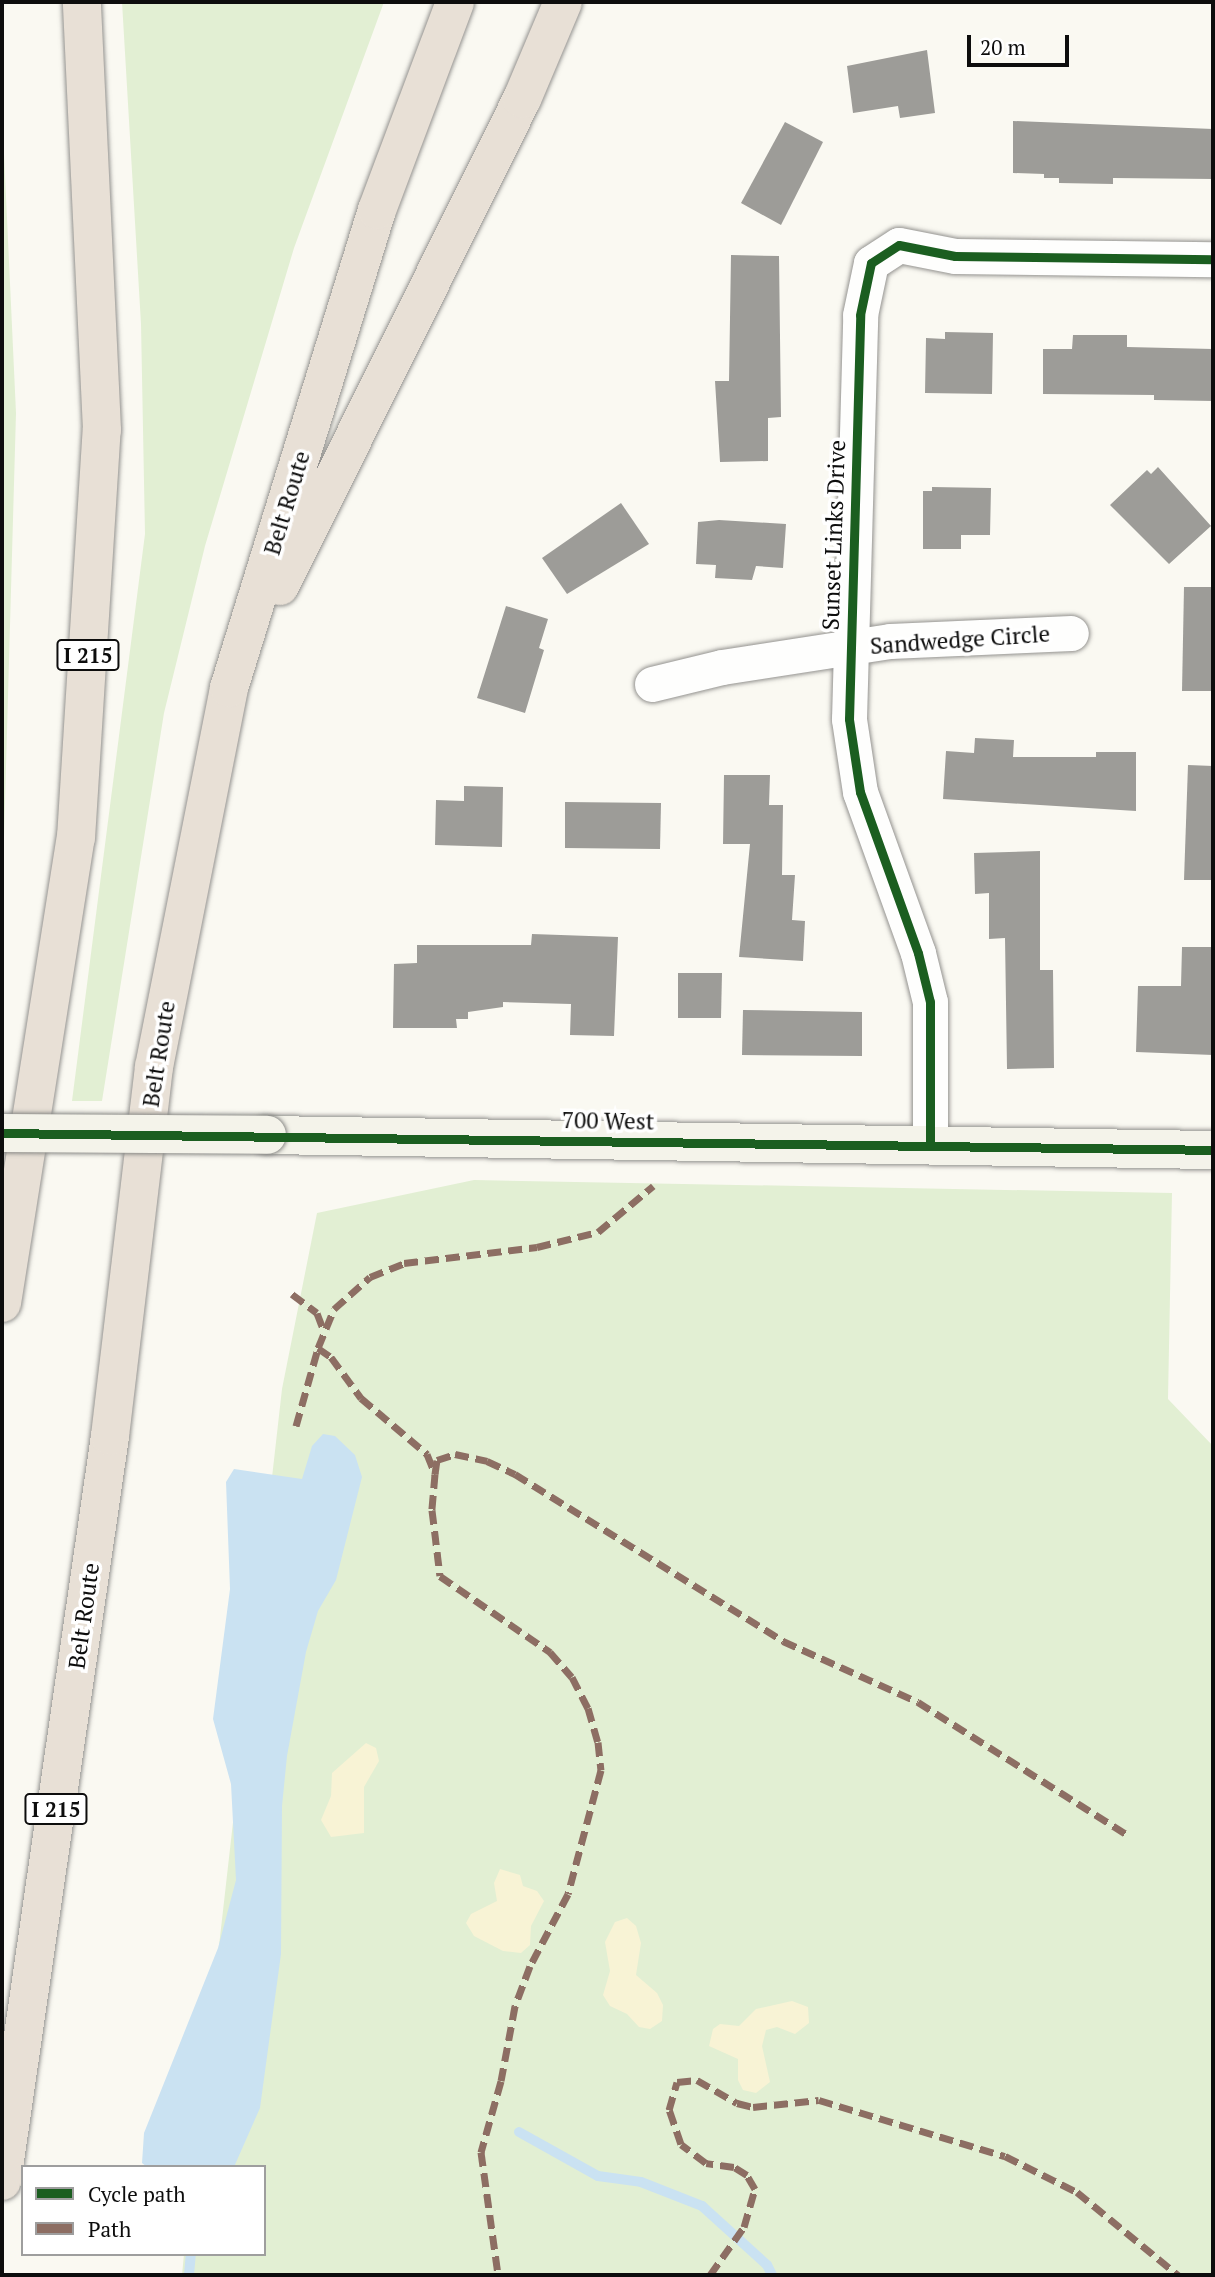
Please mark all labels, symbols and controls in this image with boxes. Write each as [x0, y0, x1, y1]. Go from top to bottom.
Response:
scale bar [970, 21, 1072, 65]
text: 20 m [980, 33, 1026, 61]
street label: Sunset Links Drive [817, 439, 851, 631]
street label: Belt Route [258, 448, 316, 558]
street label: Sandwedge Circle [869, 620, 1051, 660]
road number: I 215 [55, 638, 121, 672]
street label: Belt Route [137, 999, 181, 1109]
street label: 700 West [562, 1106, 654, 1136]
street label: Belt Route [63, 1561, 105, 1671]
road number: I 215 [23, 1792, 89, 1826]
legend [21, 2165, 266, 2256]
text: Cycle path [88, 2180, 186, 2208]
text: Path [88, 2215, 131, 2243]

